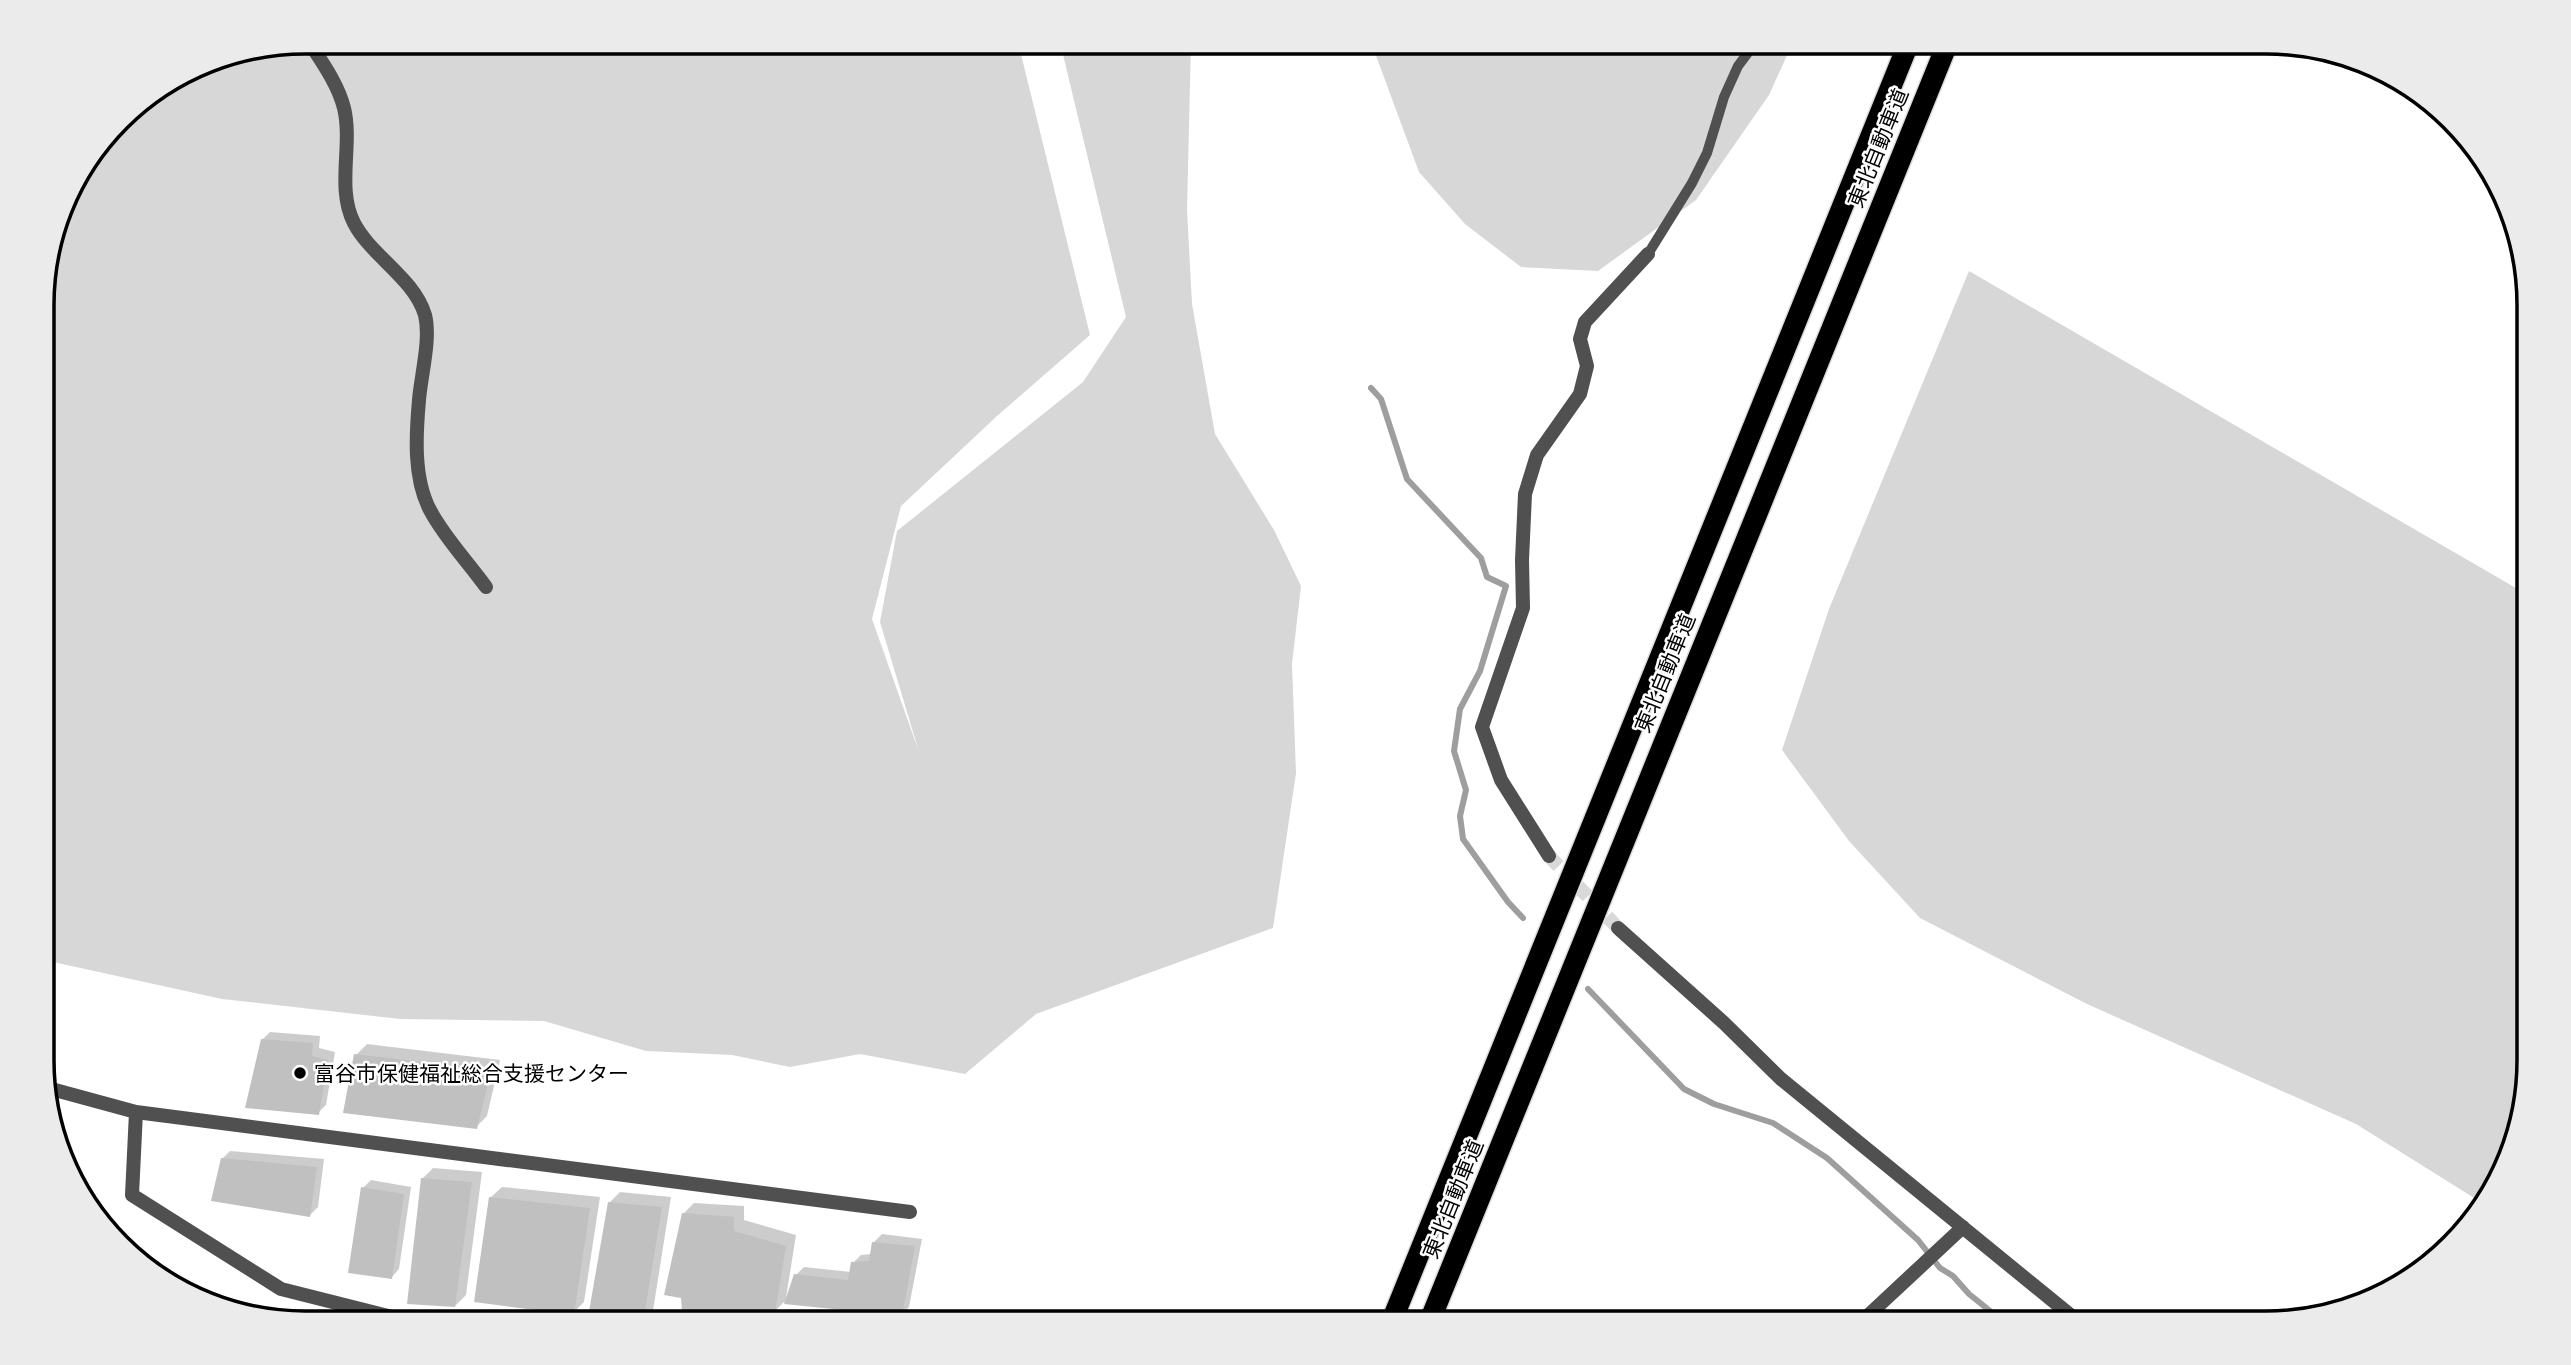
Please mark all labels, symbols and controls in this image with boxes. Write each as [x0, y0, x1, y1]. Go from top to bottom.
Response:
street label: 東北自動車道 [1843, 85, 1913, 211]
street label: 東北自動車道 [1630, 610, 1700, 736]
place label: 富谷市保健福祉総合支援センター [314, 1061, 629, 1086]
marker: 富谷市保健福祉総合支援センター [292, 1065, 308, 1081]
street label: 東北自動車道 [1418, 1136, 1488, 1262]

